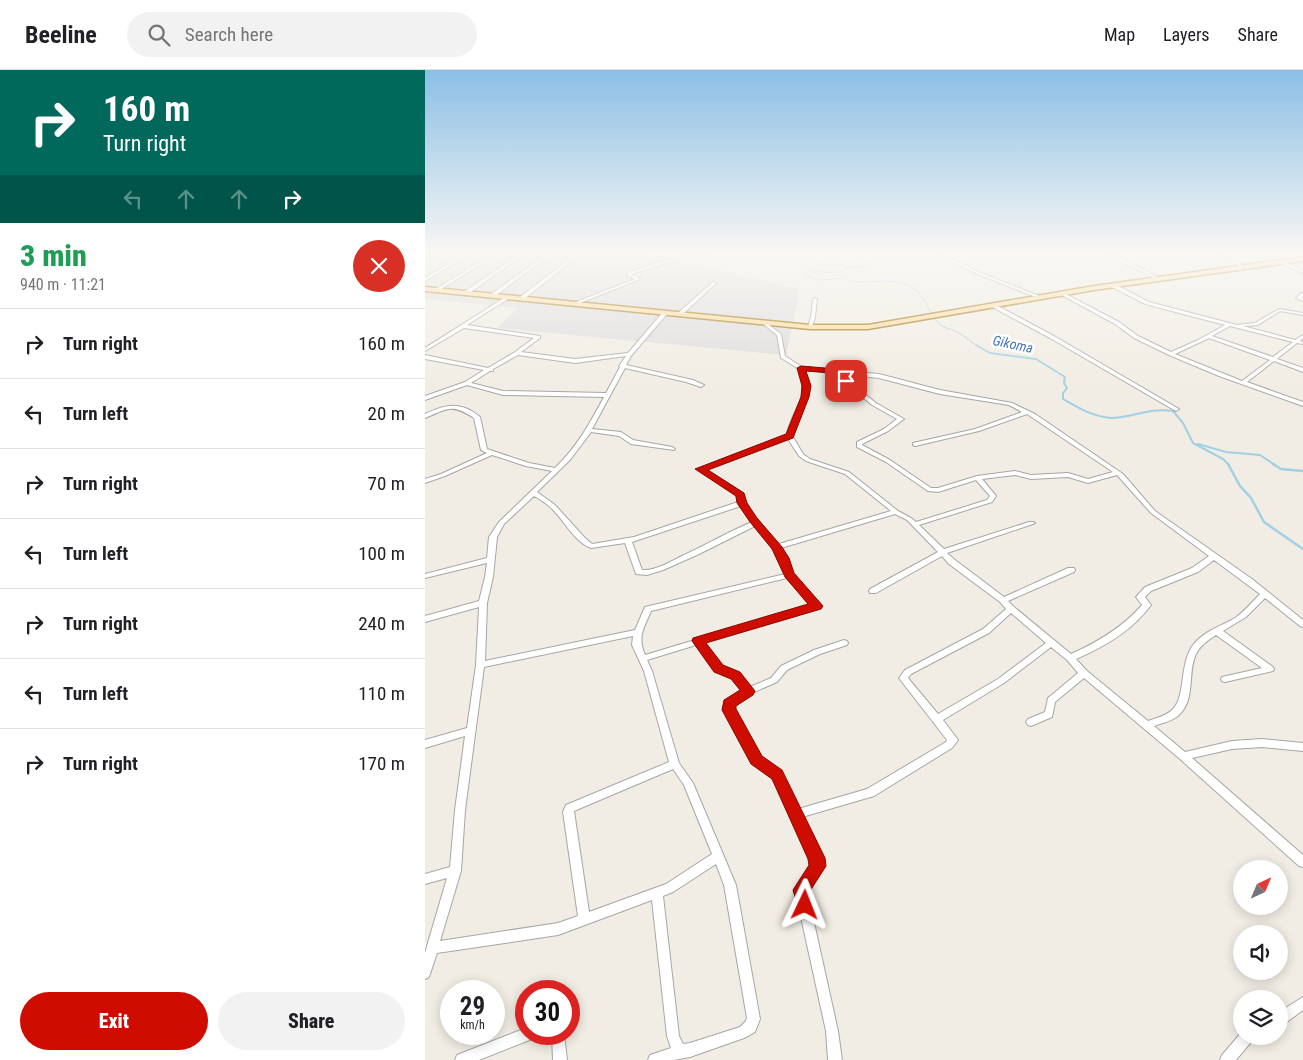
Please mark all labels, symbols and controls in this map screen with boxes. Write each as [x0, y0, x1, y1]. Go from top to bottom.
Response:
search box [127, 12, 477, 57]
text: Beeline [25, 21, 97, 49]
icon: search [145, 21, 173, 49]
text: Search here [185, 23, 273, 46]
text: Map [1104, 24, 1135, 45]
text: Layers [1163, 24, 1210, 45]
text: Share [1238, 24, 1278, 45]
text: 160 m [103, 89, 190, 130]
icon: right [20, 90, 85, 155]
text: Turn right [103, 131, 186, 156]
icon: left [119, 185, 147, 213]
icon: ahead [172, 185, 200, 213]
icon: ahead [225, 185, 253, 213]
icon: right [278, 185, 306, 213]
text: 3 min [20, 238, 87, 273]
button: close [353, 240, 405, 292]
text: 940 m · 11:21 [20, 275, 106, 294]
icon: right [20, 330, 48, 358]
text: Turn right [63, 332, 138, 355]
text: 160 m [358, 332, 405, 355]
water label: Gikoma [991, 332, 1035, 356]
pin [825, 360, 867, 402]
icon: arrive [832, 367, 860, 395]
icon: left [20, 400, 48, 428]
text: Turn left [63, 402, 128, 425]
text: 20 m [368, 402, 405, 425]
icon: right [20, 470, 48, 498]
text: Turn right [63, 472, 138, 495]
text: 70 m [368, 472, 405, 495]
icon: left [20, 540, 48, 568]
text: Turn left [63, 542, 128, 565]
text: 100 m [358, 542, 405, 565]
icon: right [20, 610, 48, 638]
text: Turn right [63, 612, 138, 635]
text: 240 m [358, 612, 405, 635]
icon: left [20, 680, 48, 708]
text: Turn left [63, 682, 128, 705]
text: 110 m [358, 682, 405, 705]
icon: right [20, 750, 48, 778]
text: Turn right [63, 752, 138, 775]
text: 170 m [358, 752, 405, 775]
north arrow [1233, 860, 1287, 915]
map controls [1233, 860, 1288, 1045]
position arrow [778, 878, 830, 930]
button: sound [1233, 925, 1288, 980]
speed limit sign: 30 [515, 980, 580, 1045]
button: layers [1233, 990, 1288, 1045]
button: Exit [20, 992, 208, 1050]
button: Share [218, 992, 405, 1050]
text: 29 [460, 992, 485, 1021]
text: km/h [460, 1018, 485, 1032]

